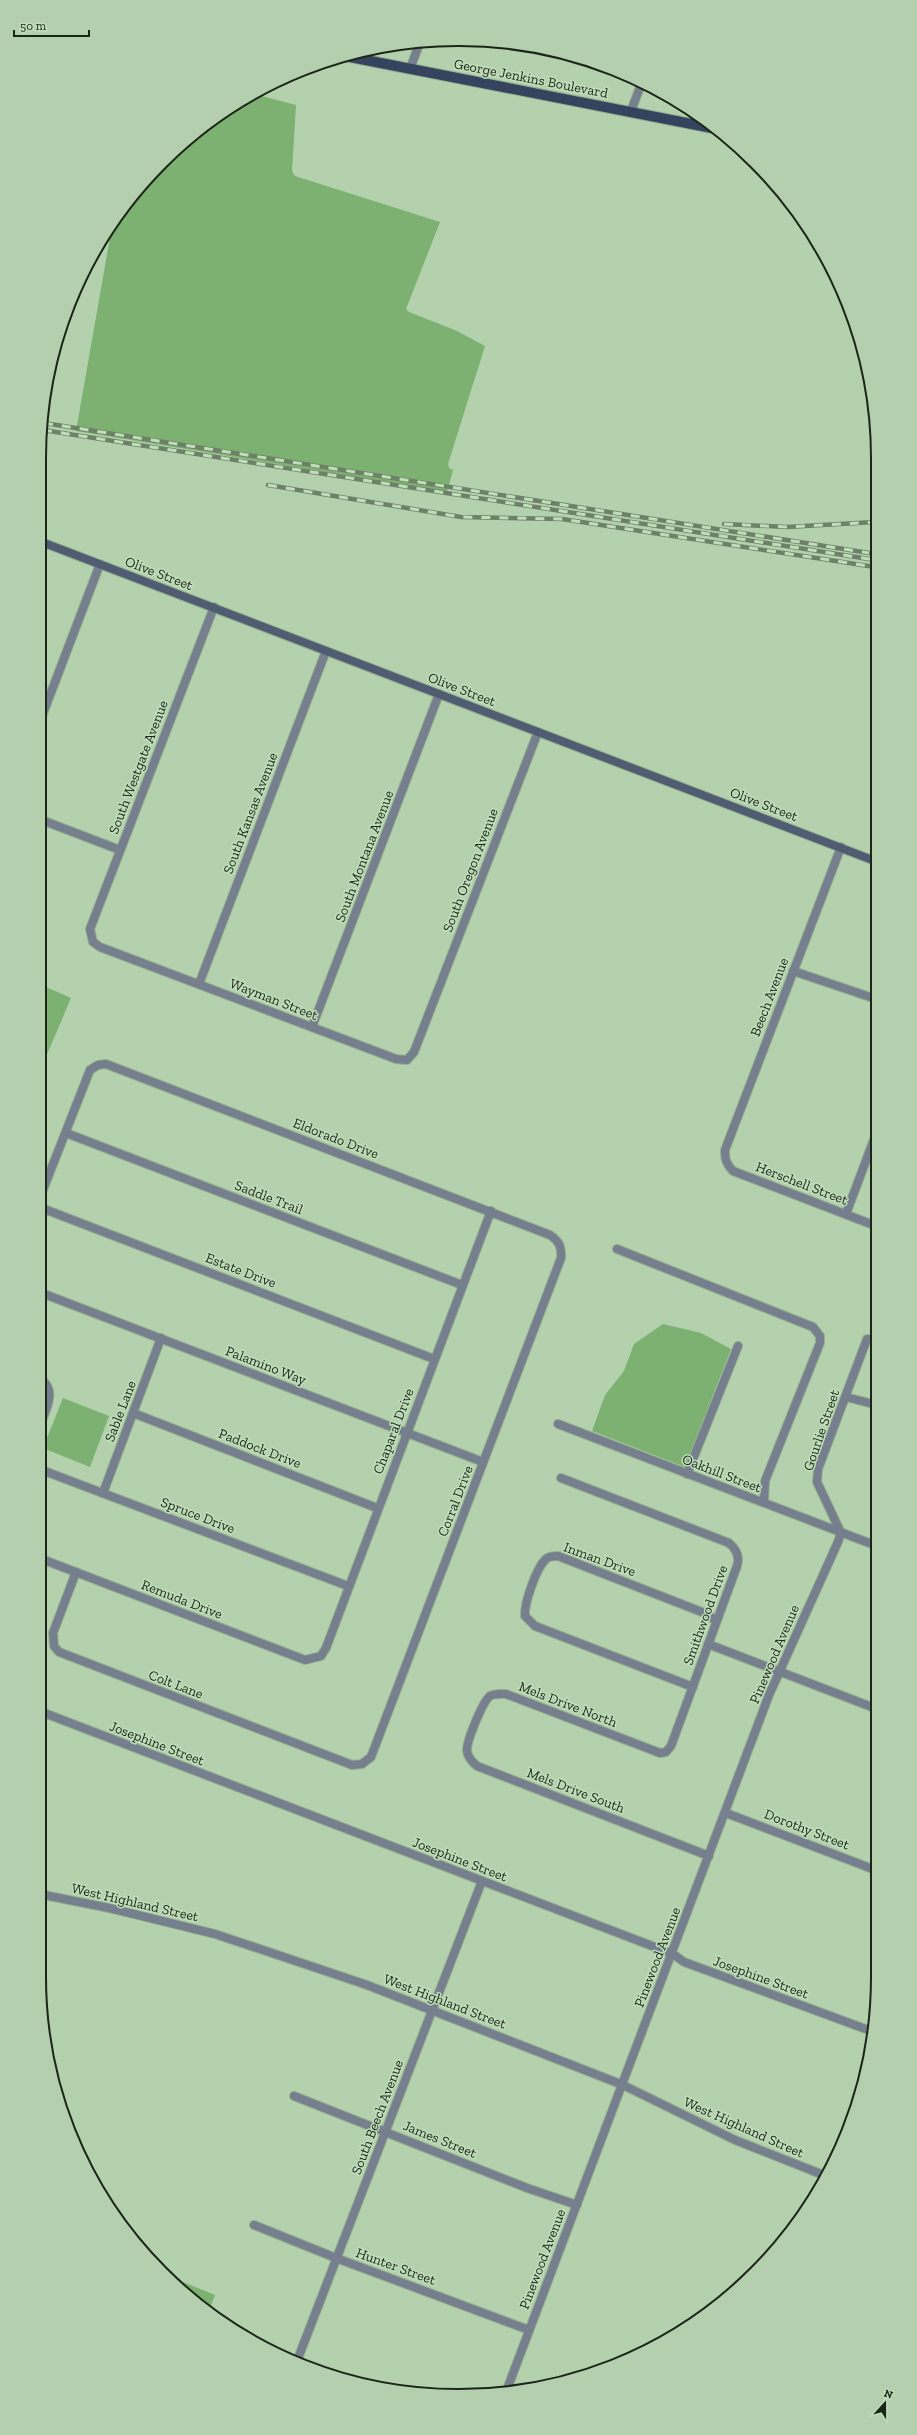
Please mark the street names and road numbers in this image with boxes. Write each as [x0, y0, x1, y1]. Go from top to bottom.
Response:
street label: George Jenkins Boulevard [452, 55, 610, 102]
street label: Olive Street [123, 553, 196, 594]
street label: Olive Street [426, 669, 499, 710]
street label: South Westgate Avenue [105, 698, 172, 836]
street label: South Kansas Avenue [220, 750, 282, 876]
street label: Olive Street [728, 784, 801, 825]
street label: South Montana Avenue [332, 788, 398, 924]
street label: South Oregon Avenue [439, 805, 502, 934]
street label: Beech Avenue [747, 955, 792, 1039]
street label: Wayman Street [227, 975, 321, 1024]
street label: Eldorado Drive [291, 1114, 381, 1163]
street label: Herschell Street [753, 1158, 851, 1209]
street label: Saddle Trail [232, 1177, 306, 1218]
street label: Estate Drive [203, 1249, 279, 1292]
street label: Palamino Way [223, 1342, 309, 1389]
street label: Sable Lane [101, 1378, 140, 1444]
street label: Chaparal Drive [369, 1385, 418, 1477]
street label: Gourlie Street [800, 1387, 844, 1473]
street label: Paddock Drive [216, 1425, 304, 1472]
street label: Oakhill Street [680, 1451, 765, 1497]
street label: Corral Drive [434, 1463, 477, 1539]
street label: Spruce Drive [158, 1494, 238, 1538]
street label: Inman Drive [561, 1539, 639, 1581]
street label: Smithwood Drive [680, 1563, 732, 1667]
street label: Remuda Drive [139, 1576, 225, 1623]
street label: Pinewood Avenue [746, 1602, 803, 1706]
street label: Colt Lane [146, 1666, 206, 1703]
street label: Mels Drive North [516, 1678, 620, 1731]
street label: Josephine Street [107, 1718, 207, 1770]
street label: Mels Drive South [525, 1764, 627, 1817]
street label: Dorothy Street [762, 1805, 852, 1854]
street label: Josephine Street [410, 1834, 510, 1886]
street label: West Highland Street [70, 1880, 201, 1926]
street label: Pinewood Avenue [631, 1904, 685, 2010]
street label: Josephine Street [711, 1952, 812, 2003]
street label: West Highland Street [381, 1970, 509, 2033]
street label: South Beech Avenue [348, 2057, 407, 2177]
street label: West Highland Street [681, 2093, 807, 2162]
street label: James Street [401, 2117, 480, 2162]
street label: Pinewood Avenue [516, 2206, 570, 2312]
street label: Hunter Street [354, 2244, 439, 2289]

